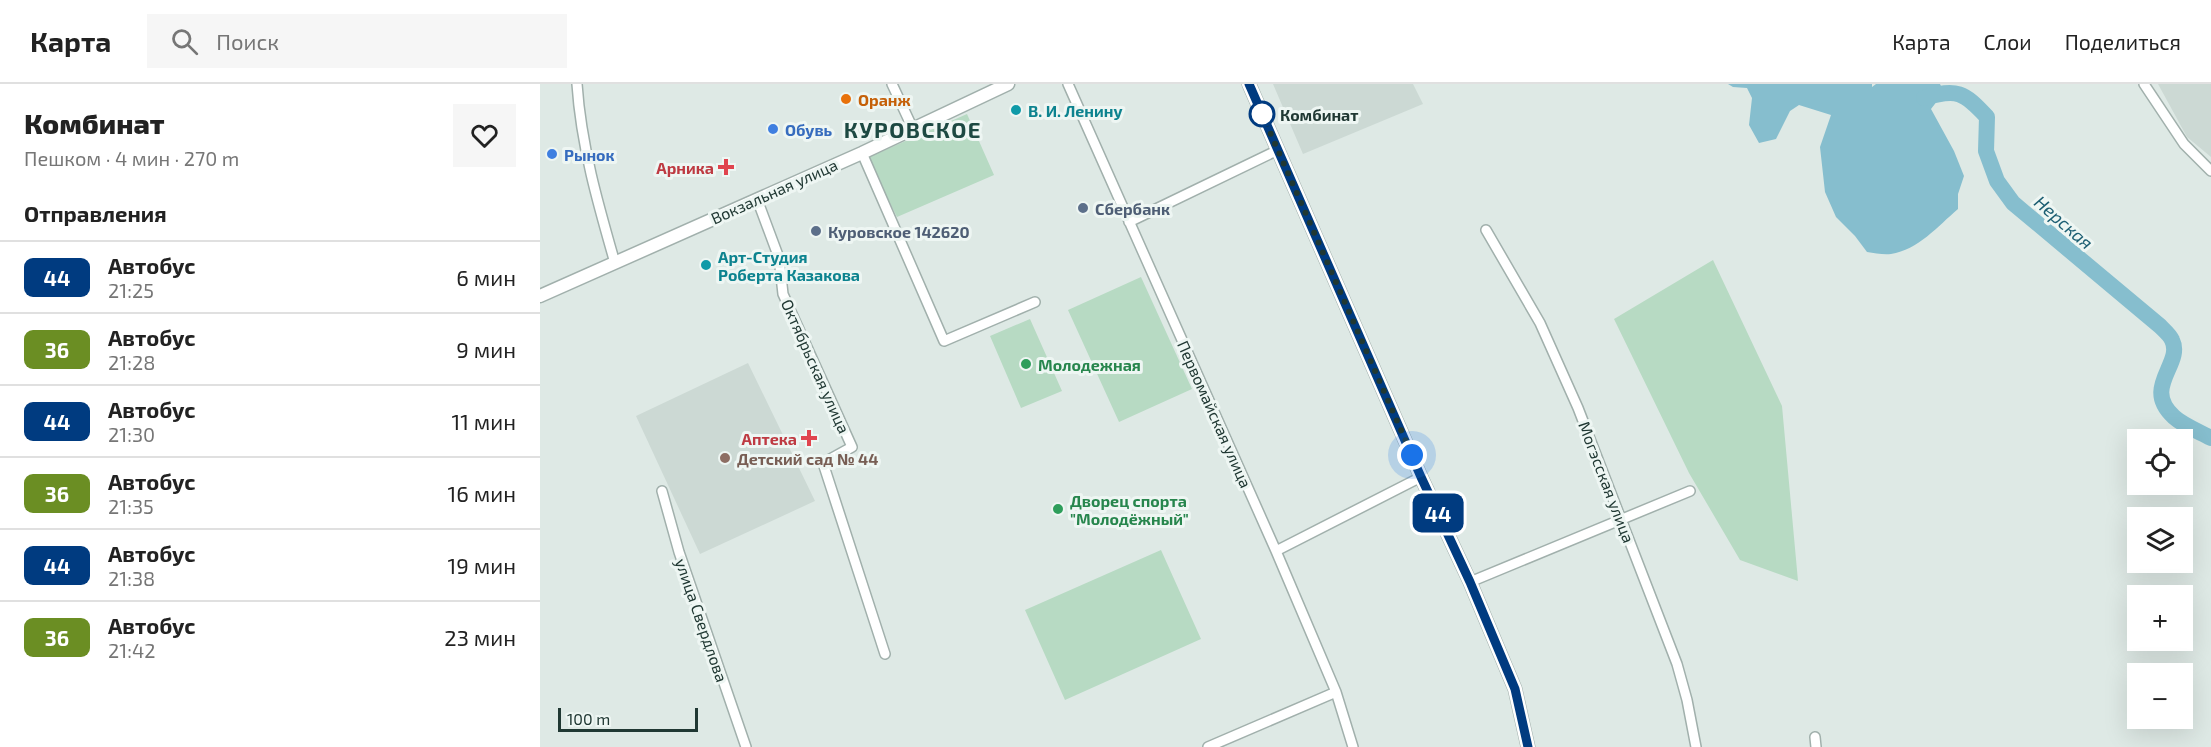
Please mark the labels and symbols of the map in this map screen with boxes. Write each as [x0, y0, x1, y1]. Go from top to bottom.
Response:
place label: Оранж [858, 90, 911, 109]
marker: Оранж [839, 92, 853, 106]
place label: В. И. Ленину [1028, 101, 1123, 120]
marker: Комбинат [1249, 101, 1275, 127]
marker: В. И. Ленину [1009, 103, 1023, 117]
place label: Комбинат [1280, 105, 1359, 124]
district label: КУРОВСКОЕ [844, 116, 982, 142]
place label: Обувь [785, 120, 833, 139]
marker: Обувь [766, 122, 780, 136]
place label: Рынок [564, 145, 615, 164]
marker: Рынок [545, 147, 559, 161]
street label: Вокзальная улица [708, 155, 841, 228]
place label: Арника [656, 158, 714, 177]
marker: Арника [719, 160, 733, 174]
water label: Нерская [2030, 191, 2098, 253]
place label: Сбербанк [1095, 199, 1170, 218]
marker: Сбербанк [1076, 201, 1090, 215]
place label: Куровское 142620 [828, 222, 970, 241]
marker: Куровское 142620 [809, 224, 823, 238]
place label: Арт-Студия Роберта Казакова [718, 247, 860, 284]
marker: Арт-Студия Роберта Казакова [699, 258, 713, 272]
street label: Октябрьская улица [777, 296, 854, 436]
street label: Первомайская улица [1173, 337, 1256, 491]
place label: Молодежная [1038, 355, 1141, 374]
marker: Молодежная [1019, 357, 1033, 371]
street label: Могэсская улица [1574, 419, 1639, 546]
place label: Аптека [742, 429, 797, 448]
marker: Аптека [802, 431, 816, 445]
your location [1397, 440, 1427, 470]
place label: Детский сад № 44 [737, 449, 878, 468]
marker: Детский сад № 44 [718, 451, 732, 465]
place label: Дворец спорта "Молодёжный" [1070, 491, 1189, 528]
line badge: 44 [1411, 494, 1465, 532]
marker: Дворец спорта "Молодёжный" [1051, 502, 1065, 516]
street label: улица Свердлова [671, 556, 732, 685]
scale bar [558, 705, 698, 732]

